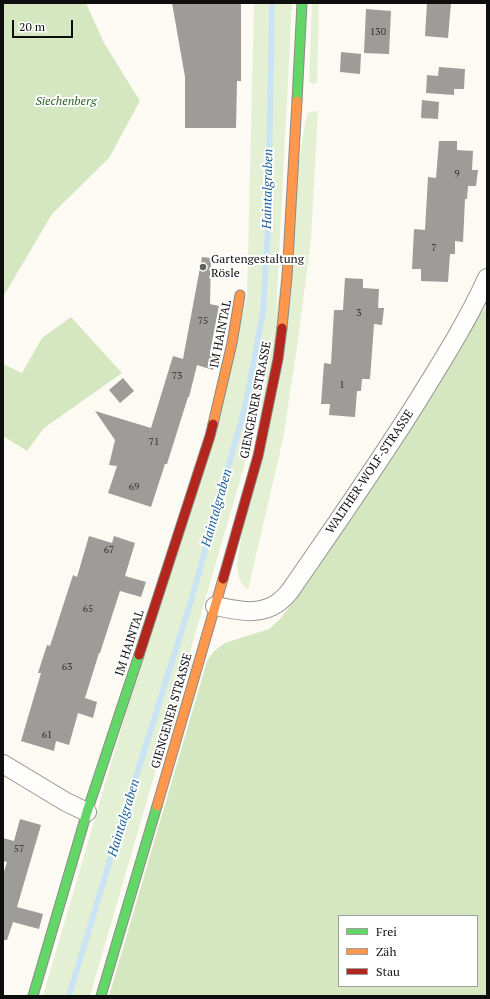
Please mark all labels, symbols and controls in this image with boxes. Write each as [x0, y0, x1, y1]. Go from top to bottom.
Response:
scale bar [14, 12, 75, 38]
text: 20 m [19, 19, 45, 34]
house number: 130 [370, 26, 386, 38]
park label: Siechenberg [35, 95, 97, 109]
water label: Haintalgraben [260, 149, 276, 229]
house number: 9 [454, 168, 460, 180]
house number: 7 [431, 242, 437, 254]
place label: Gartengestaltung Rösle [211, 253, 304, 281]
marker: Gartengestaltung Rösle [198, 262, 208, 272]
street label: IM HAINTAL [207, 299, 235, 369]
house number: 3 [356, 307, 362, 319]
house number: 75 [198, 315, 208, 327]
street label: GIENGENER STRASSE [238, 340, 274, 460]
house number: 73 [172, 370, 182, 382]
house number: 1 [339, 379, 345, 391]
street label: WALTHER-WOLF-STRASSE [323, 407, 417, 537]
house number: 71 [149, 436, 159, 448]
water label: Haintalgraben [198, 467, 236, 549]
house number: 69 [129, 481, 139, 493]
house number: 67 [104, 544, 114, 556]
house number: 65 [83, 603, 93, 615]
street label: IM HAINTAL [113, 608, 147, 678]
street label: GIENGENER STRASSE [149, 652, 195, 770]
house number: 63 [62, 661, 72, 673]
house number: 61 [42, 729, 52, 741]
water label: Haintalgraben [105, 777, 143, 859]
house number: 57 [14, 843, 24, 855]
legend [338, 915, 478, 987]
text: Frei [376, 924, 397, 939]
text: Zäh [376, 944, 396, 959]
text: Stau [376, 964, 400, 979]

